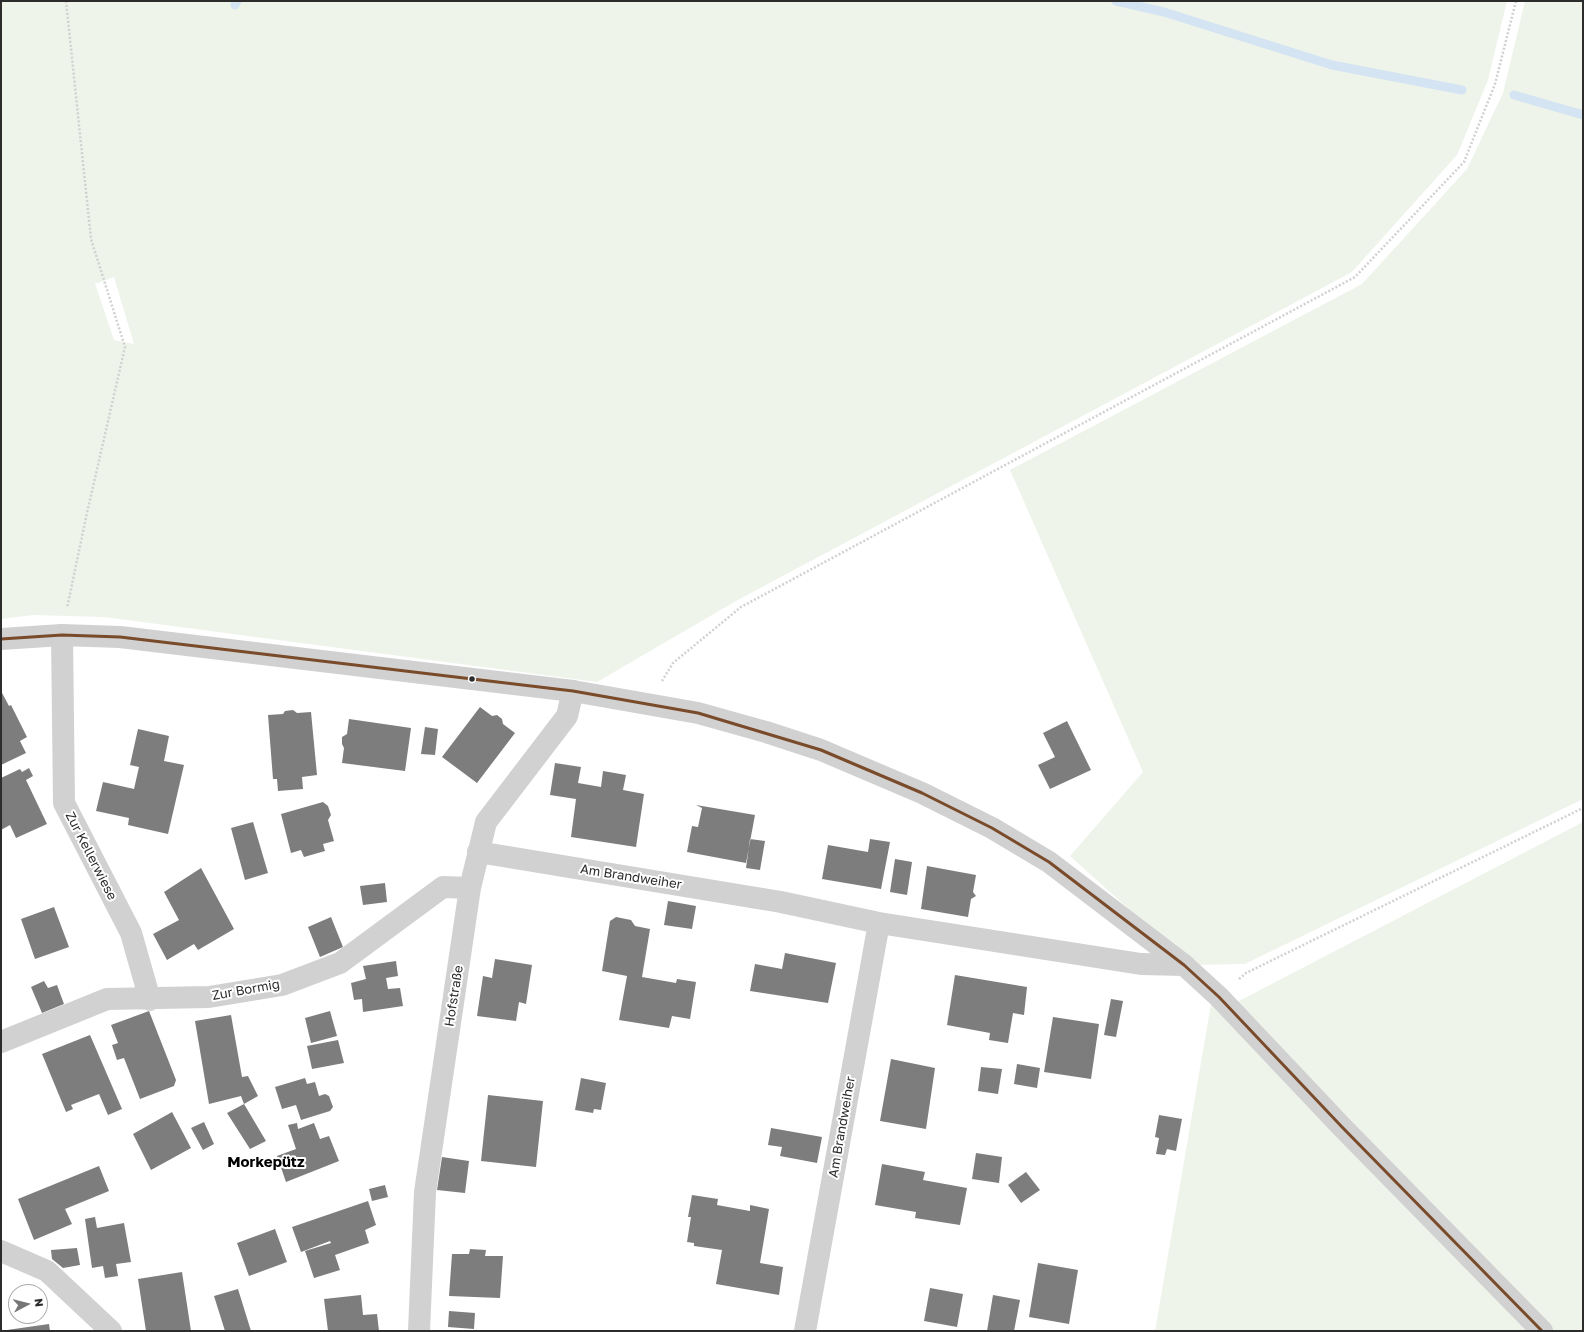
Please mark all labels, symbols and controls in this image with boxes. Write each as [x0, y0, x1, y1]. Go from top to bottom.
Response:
unlabelled marker [467, 674, 477, 684]
street label: Zur Kellerwiese [62, 809, 120, 903]
street label: Am Brandweiher [579, 861, 683, 893]
street label: Hofstraße [441, 964, 467, 1028]
street label: Zur Bormig [211, 976, 281, 1004]
street label: Am Brandweiher [825, 1075, 859, 1179]
district label: Morkepütz [227, 1153, 305, 1171]
north arrow [8, 1284, 48, 1324]
text: N [32, 1298, 46, 1308]

